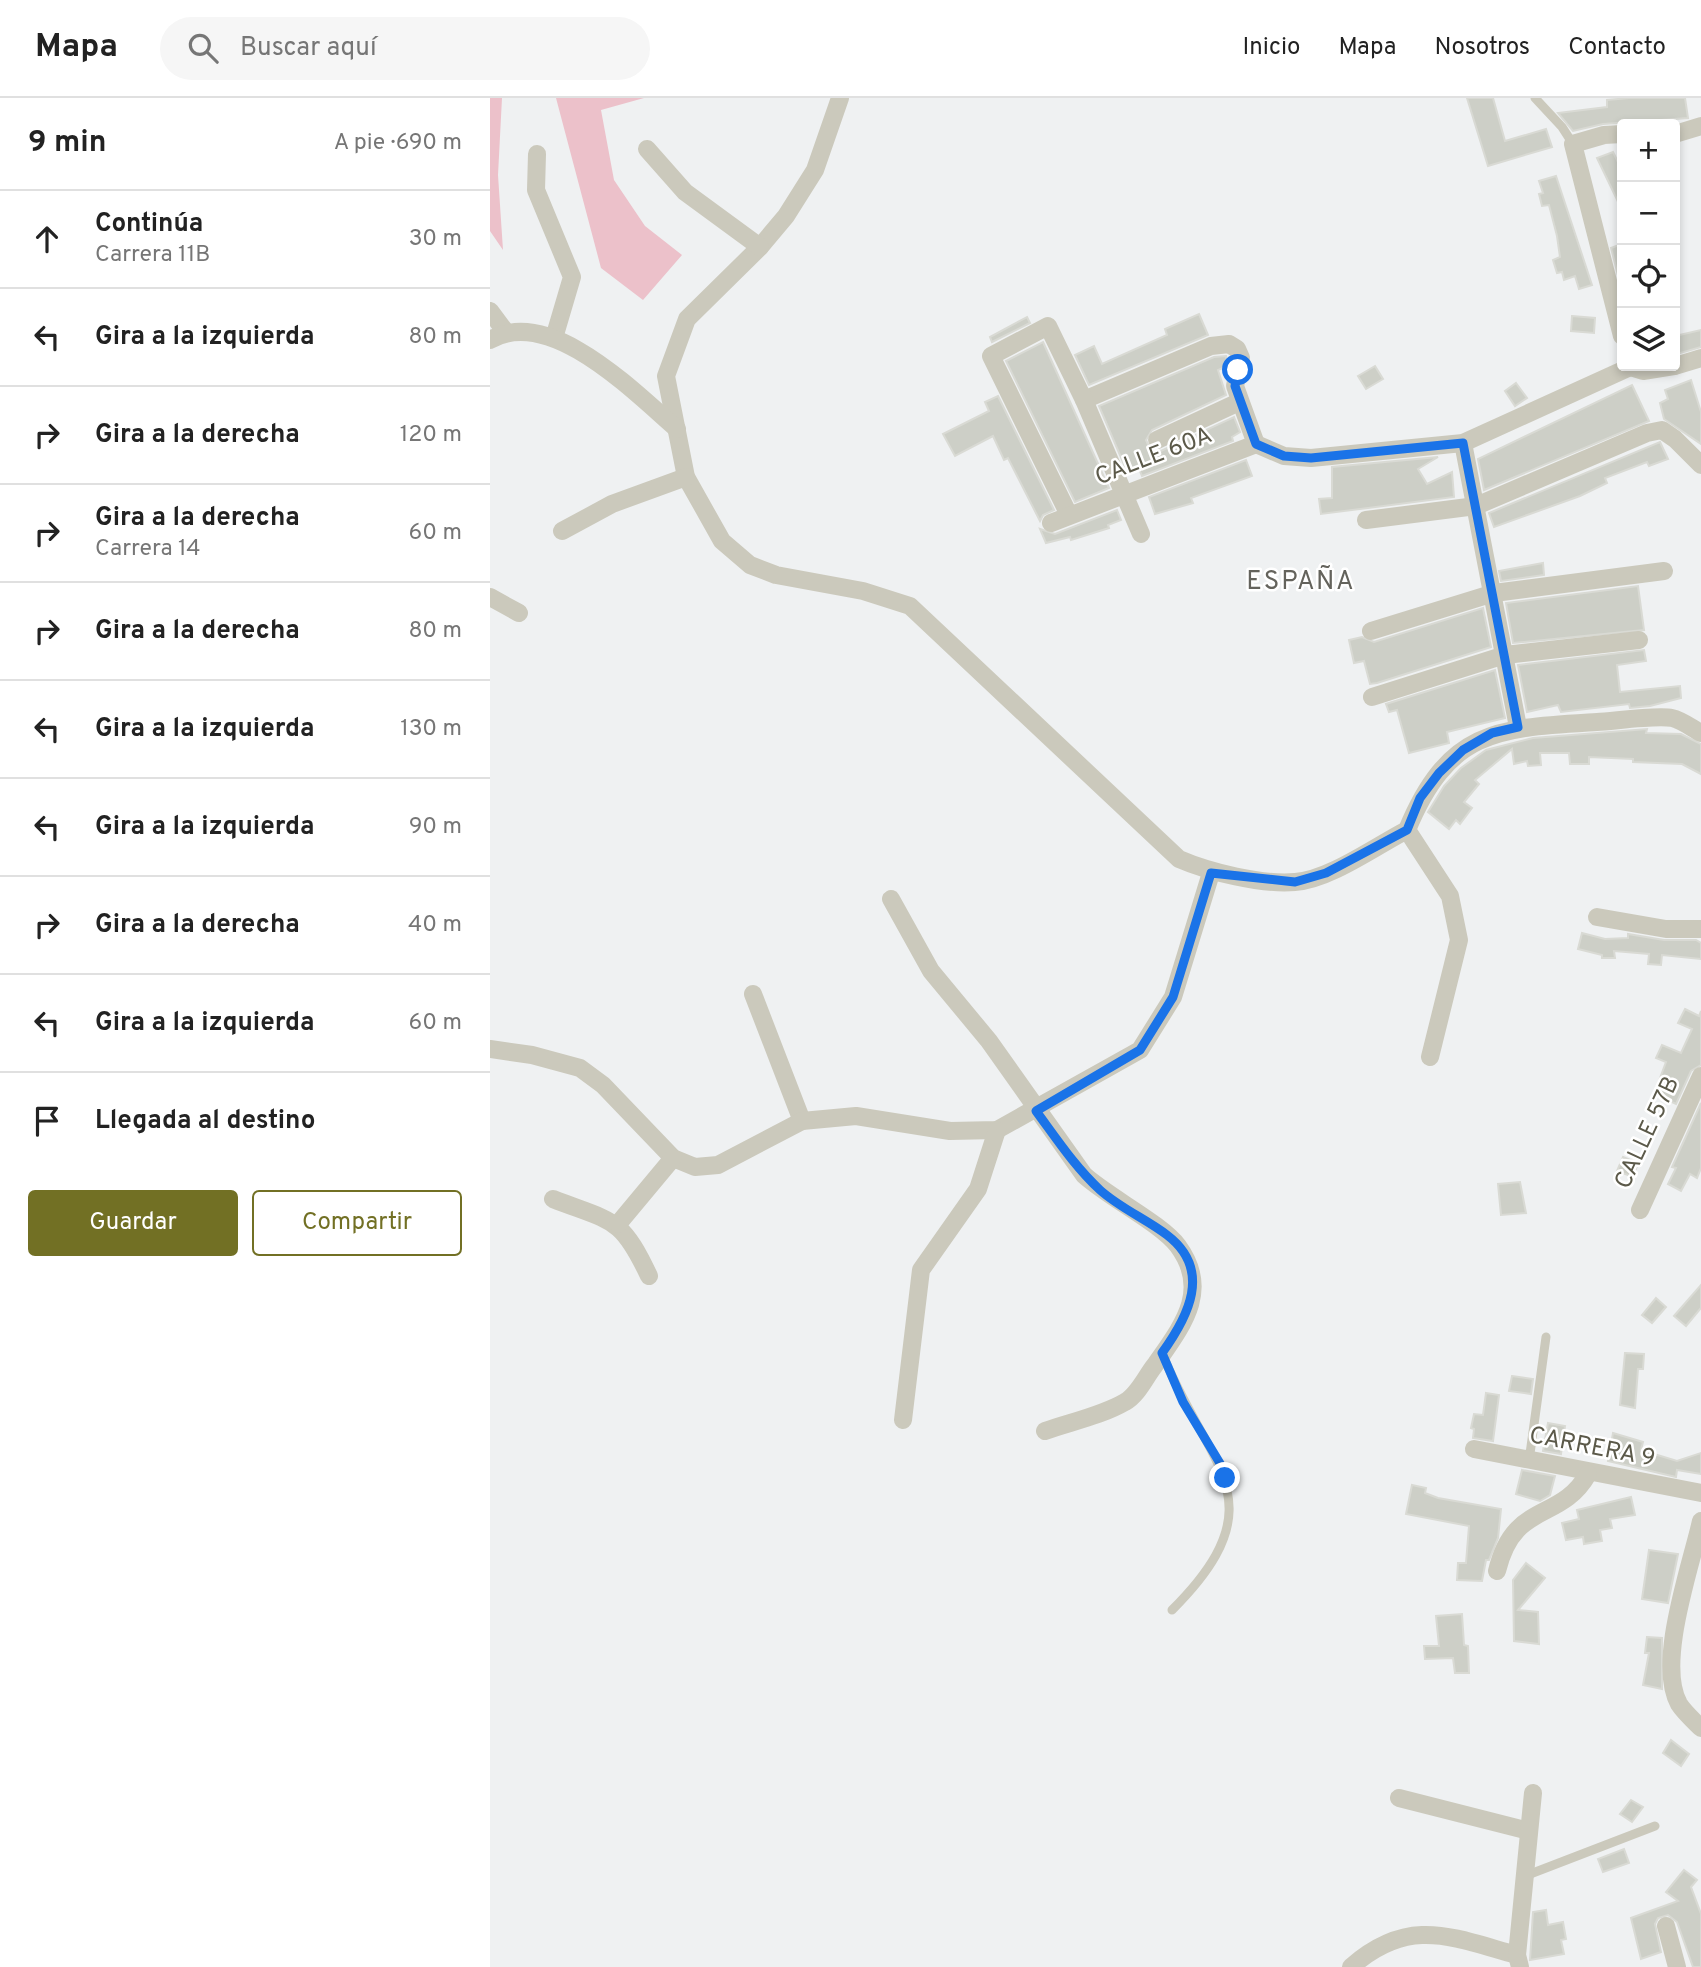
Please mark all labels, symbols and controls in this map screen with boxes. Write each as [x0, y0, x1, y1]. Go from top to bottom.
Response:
search box [160, 17, 650, 80]
text: Mapa [35, 27, 118, 69]
icon: search [184, 29, 222, 67]
text: Buscar aquí [240, 32, 377, 65]
text: Inicio [1243, 33, 1300, 63]
text: Mapa [1338, 33, 1397, 63]
text: Nosotros [1435, 33, 1530, 63]
text: Contacto [1568, 33, 1666, 63]
map controls [1617, 119, 1680, 371]
button: + [1617, 119, 1680, 182]
text: 9 min [28, 125, 106, 162]
text: A pie · 690 m [334, 129, 462, 158]
button: − [1617, 182, 1680, 245]
text: Continúa [95, 208, 203, 241]
icon: ahead [28, 220, 66, 258]
text: 30 m [409, 225, 462, 254]
text: Carrera 11B [95, 241, 210, 270]
button: locate [1617, 245, 1680, 308]
button: layers [1617, 308, 1680, 371]
icon: left [28, 318, 66, 356]
text: Gira a la izquierda [95, 321, 314, 354]
text: 80 m [409, 323, 462, 352]
route start [1222, 354, 1253, 385]
icon: right [28, 416, 66, 454]
text: Gira a la derecha [95, 419, 300, 452]
text: 120 m [400, 421, 462, 450]
street label: CALLE 60A [1091, 421, 1217, 493]
text: Gira a la derecha [95, 502, 300, 535]
icon: right [28, 514, 66, 552]
text: 60 m [409, 519, 462, 548]
text: Carrera 14 [95, 535, 200, 564]
district label: ESPAÑA [1246, 565, 1356, 599]
icon: right [28, 612, 66, 650]
text: Gira a la derecha [95, 615, 300, 648]
text: 80 m [409, 617, 462, 646]
icon: left [28, 710, 66, 748]
text: Gira a la izquierda [95, 713, 314, 746]
text: 130 m [400, 715, 462, 744]
icon: left [28, 808, 66, 846]
text: Gira a la izquierda [95, 811, 314, 844]
text: 90 m [409, 813, 462, 842]
icon: right [28, 906, 66, 944]
text: Gira a la derecha [95, 909, 300, 942]
text: 40 m [408, 911, 462, 940]
icon: left [28, 1004, 66, 1042]
text: Gira a la izquierda [95, 1007, 314, 1040]
text: 60 m [409, 1009, 462, 1038]
street label: CALLE 57B [1609, 1072, 1687, 1194]
icon: arrive [28, 1102, 66, 1140]
text: Llegada al destino [95, 1105, 315, 1138]
button: Guardar [28, 1190, 238, 1256]
button: Compartir [252, 1190, 462, 1256]
street label: CARRERA 9 [1526, 1421, 1658, 1475]
route end [1209, 1462, 1240, 1493]

